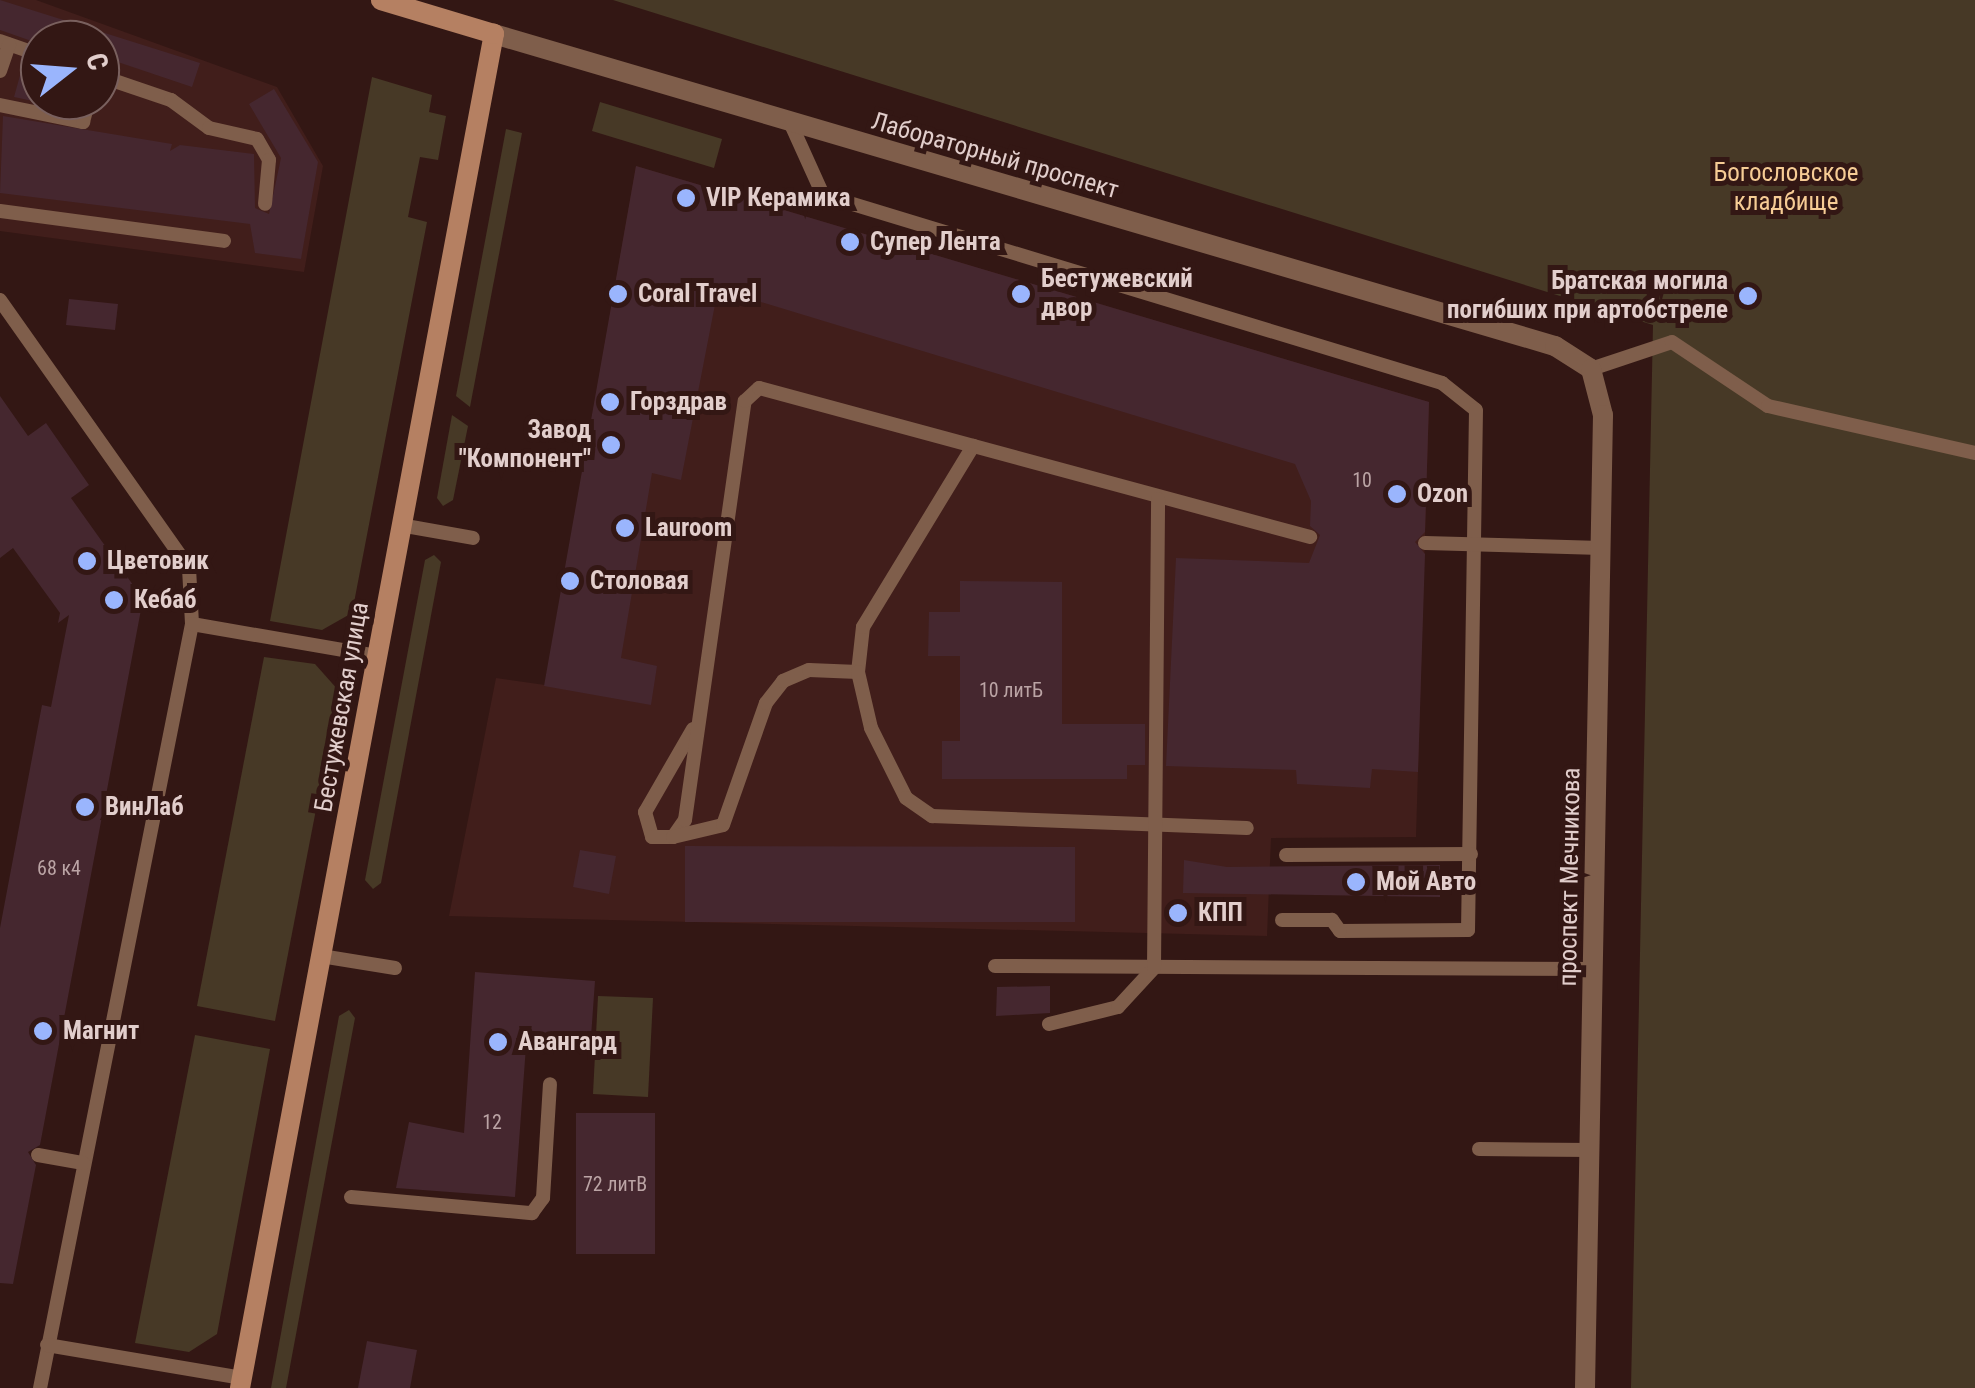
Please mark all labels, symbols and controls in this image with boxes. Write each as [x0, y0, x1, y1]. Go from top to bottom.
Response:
north arrow [20, 20, 120, 120]
text: С [79, 49, 115, 74]
street label: Лабораторный проспект [868, 106, 1122, 206]
park label: Богословское кладбище [1714, 159, 1858, 218]
place label: VIP Керамика [706, 183, 851, 213]
marker: VIP Керамика [675, 187, 697, 209]
place label: Супер Лента [870, 227, 1001, 257]
marker: Супер Лента [839, 231, 861, 253]
place label: Бестужевский двор [1041, 265, 1193, 324]
place label: Братская могила погибших при артобстреле [1447, 267, 1728, 326]
place label: Coral Travel [638, 279, 758, 309]
marker: Coral Travel [607, 283, 629, 305]
marker: Бестужевский двор [1010, 283, 1032, 305]
marker: Братская могила погибших при артобстреле [1737, 285, 1759, 307]
place label: Горздрав [630, 387, 727, 417]
marker: Горздрав [599, 391, 621, 413]
place label: Завод "Компонент" [459, 416, 591, 475]
marker: Завод "Компонент" [600, 434, 622, 456]
house number: 10 [1352, 468, 1372, 492]
place label: Ozon [1417, 479, 1468, 509]
marker: Ozon [1386, 483, 1408, 505]
place label: Lauroom [645, 513, 732, 543]
marker: Lauroom [614, 517, 636, 539]
place label: Цветовик [107, 546, 209, 576]
marker: Цветовик [76, 550, 98, 572]
place label: Столовая [590, 566, 689, 596]
marker: Столовая [559, 570, 581, 592]
place label: Кебаб [134, 585, 197, 615]
marker: Кебаб [103, 589, 125, 611]
street label: Бестужевская улица [309, 600, 375, 814]
house number: 10 литБ [979, 678, 1043, 702]
street label: проспект Мечникова [1553, 767, 1587, 987]
place label: ВинЛаб [105, 792, 184, 822]
marker: ВинЛаб [74, 796, 96, 818]
house number: 68 к4 [37, 856, 81, 880]
place label: Мой Авто [1376, 867, 1476, 897]
marker: Мой Авто [1345, 871, 1367, 893]
place label: КПП [1198, 898, 1243, 928]
marker: КПП [1167, 902, 1189, 924]
place label: Магнит [63, 1016, 139, 1046]
marker: Магнит [32, 1020, 54, 1042]
place label: Авангард [518, 1027, 617, 1057]
marker: Авангард [487, 1031, 509, 1053]
house number: 12 [482, 1110, 502, 1134]
house number: 72 литВ [583, 1172, 647, 1196]

